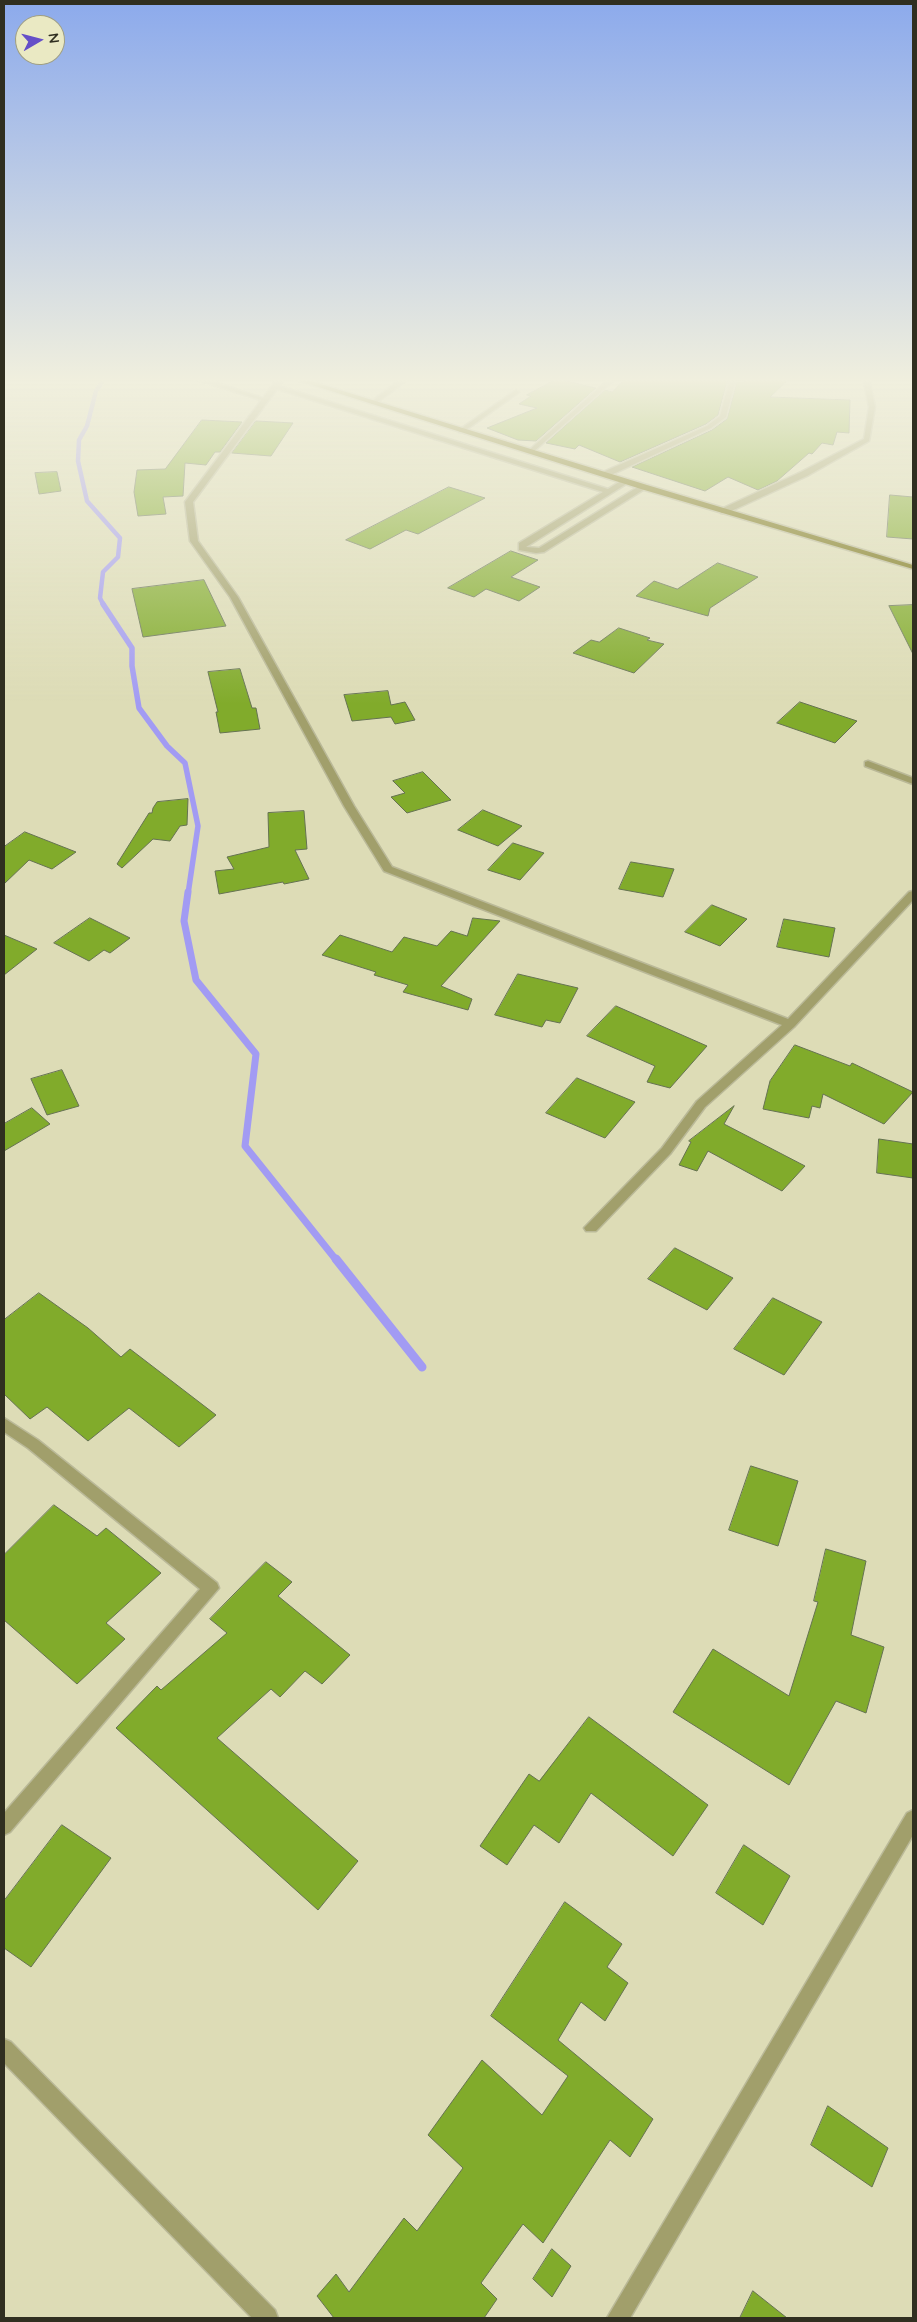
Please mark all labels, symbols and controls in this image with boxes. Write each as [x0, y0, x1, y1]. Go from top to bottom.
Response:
north arrow [15, 15, 65, 65]
text: N [44, 32, 63, 44]

